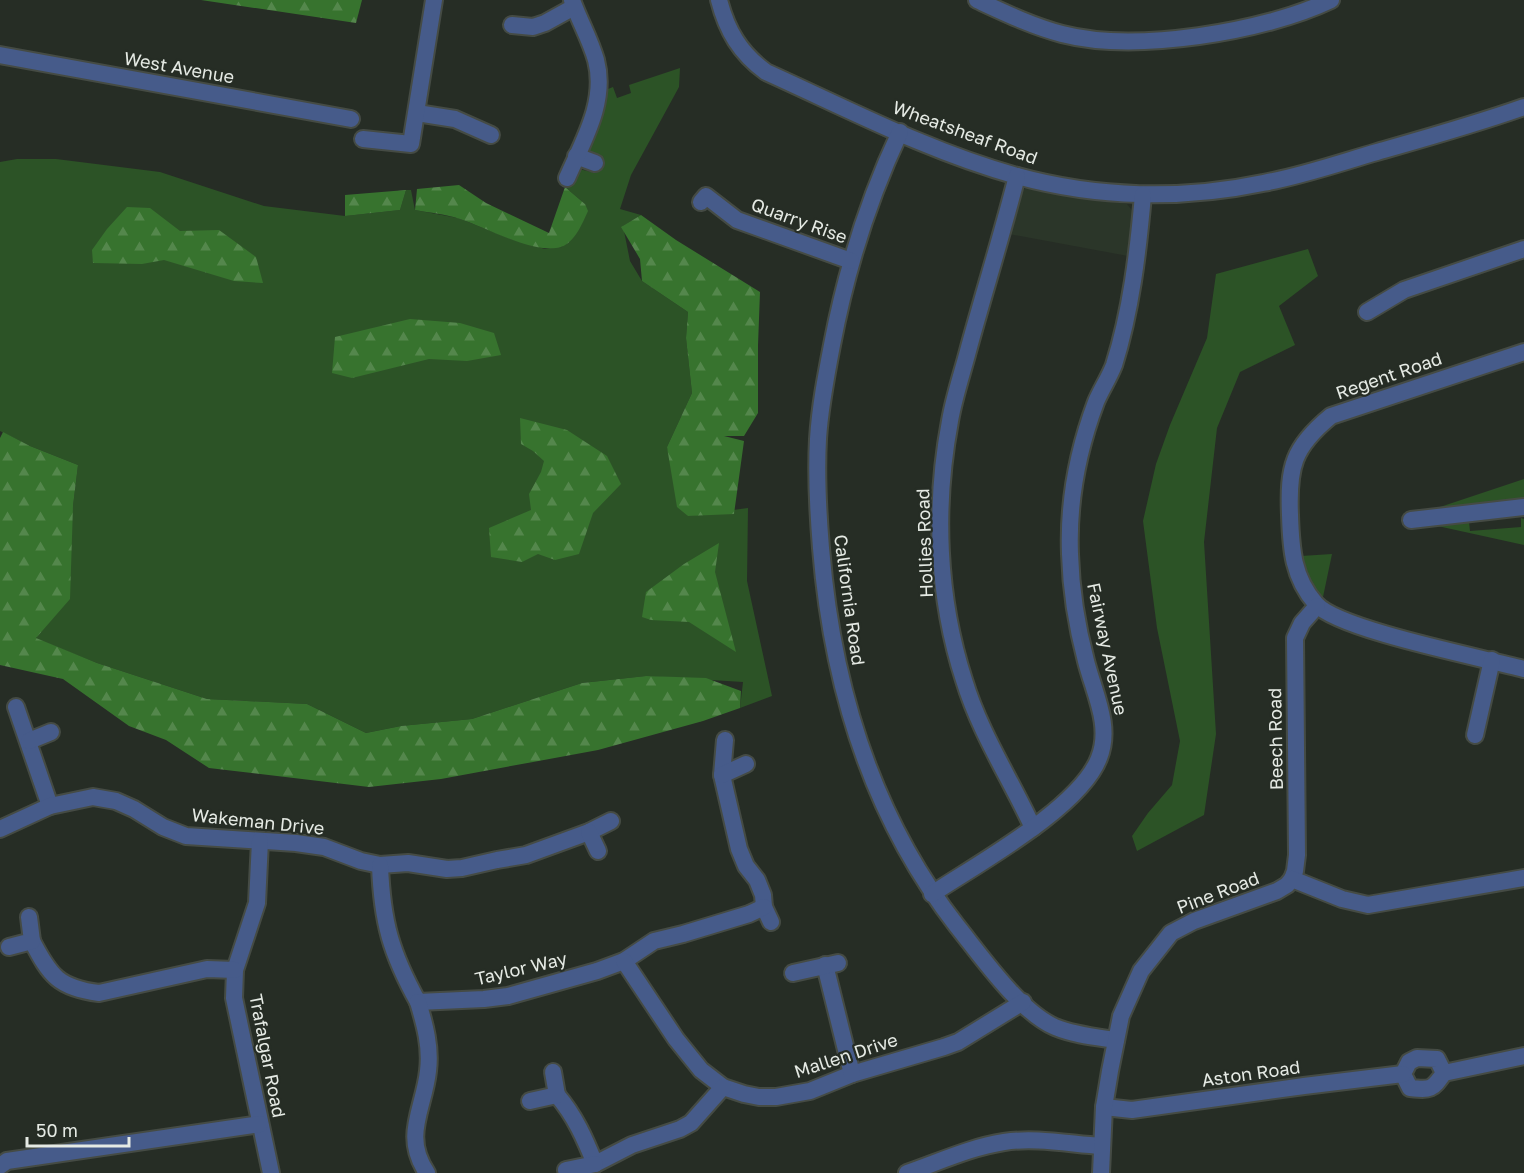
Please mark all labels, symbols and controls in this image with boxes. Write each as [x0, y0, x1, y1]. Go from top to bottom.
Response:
street label: West Avenue [122, 46, 236, 88]
street label: Wheatsheaf Road [890, 96, 1041, 168]
street label: Quarry Rise [748, 193, 850, 248]
street label: Regent Road [1333, 347, 1445, 403]
street label: Hollies Road [911, 488, 937, 598]
street label: California Road [830, 533, 870, 667]
street label: Fairway Avenue [1083, 581, 1133, 717]
street label: Beech Road [1263, 688, 1287, 790]
street label: Wakeman Drive [191, 803, 326, 839]
street label: Pine Road [1173, 866, 1262, 918]
street label: Taylor Way [473, 947, 569, 989]
street label: Trafalgar Road [245, 992, 291, 1119]
street label: Mallen Drive [791, 1028, 900, 1082]
street label: Aston Road [1200, 1055, 1302, 1091]
scale bar [27, 1110, 129, 1148]
text: 50 m [36, 1119, 78, 1141]

